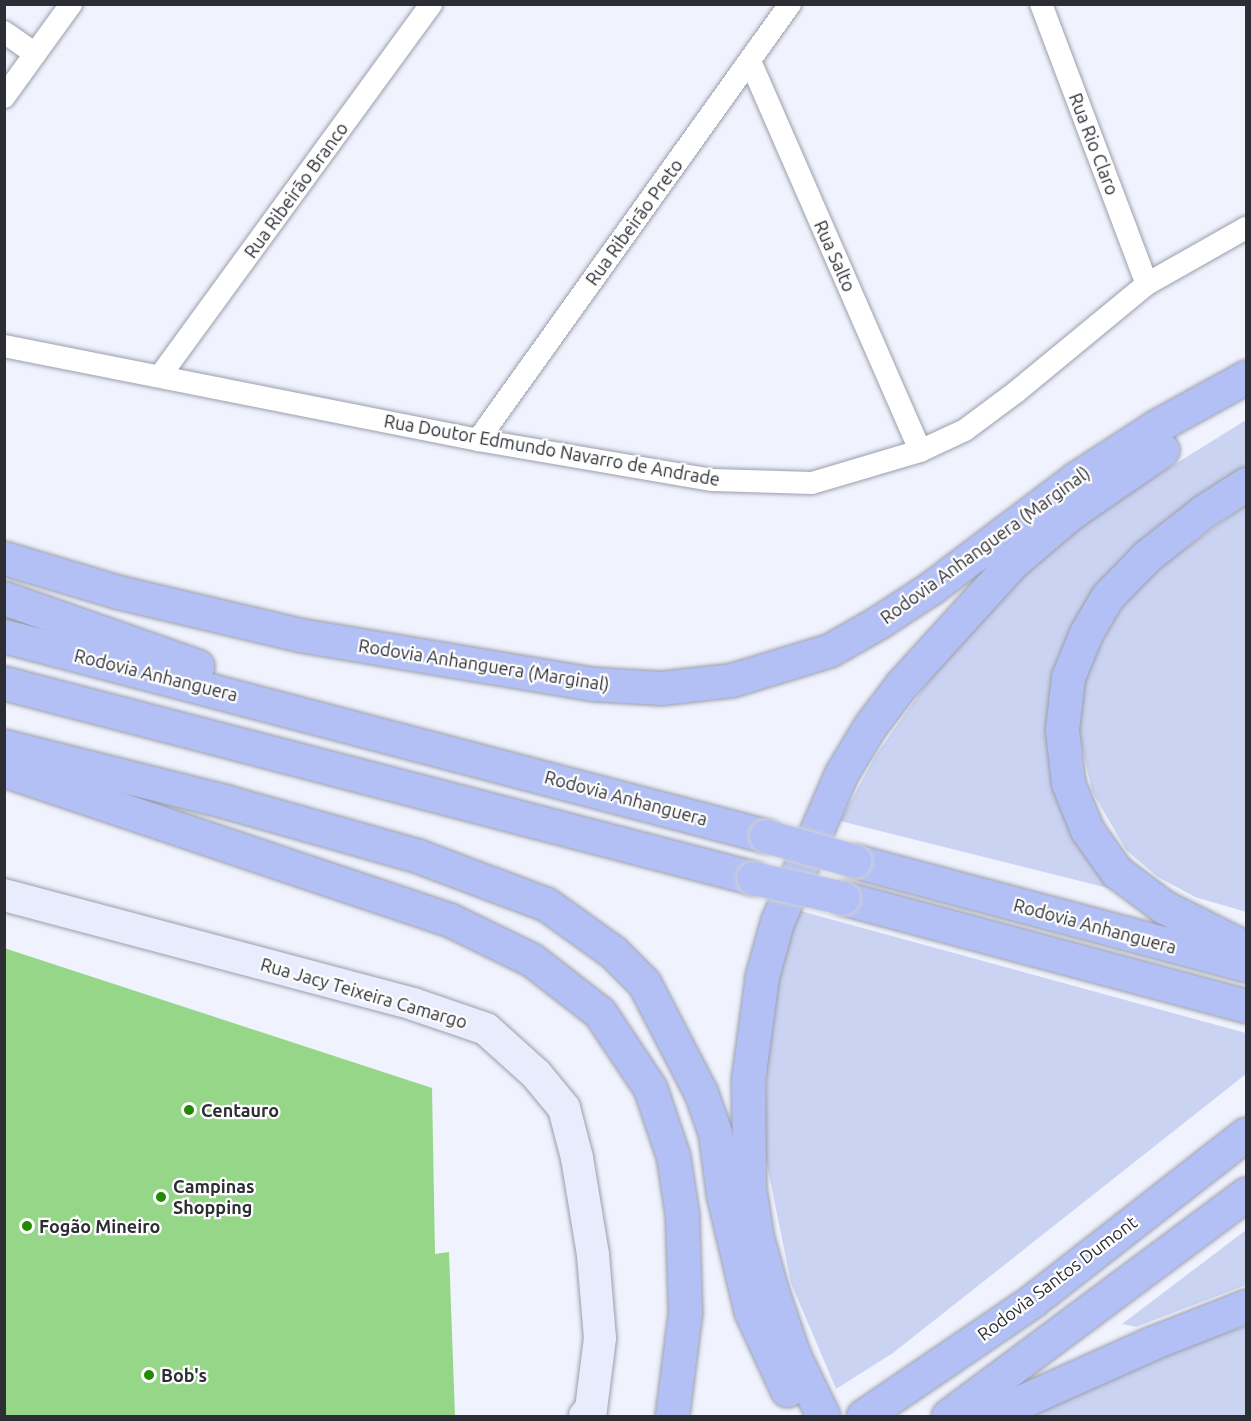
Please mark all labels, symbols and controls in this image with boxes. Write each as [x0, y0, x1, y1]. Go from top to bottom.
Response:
street label: Rua Rio Claro [1065, 90, 1123, 198]
street label: Rua Ribeirão Branco [239, 118, 353, 262]
street label: Rua Ribeirão Preto [581, 155, 687, 289]
street label: Rua Salto [810, 217, 860, 295]
street label: Rua Doutor Edmundo Navarro de Andrade [382, 410, 722, 490]
street label: Rodovia Anhanguera (Marginal) [876, 462, 1094, 628]
street label: Rodovia Anhanguera (Marginal) [357, 634, 611, 696]
street label: Rodovia Anhanguera [72, 644, 240, 706]
street label: Rodovia Anhanguera [542, 766, 710, 830]
street label: Rodovia Anhanguera [1011, 894, 1179, 958]
street label: Rua Jacy Teixeira Camargo [258, 953, 470, 1033]
place label: Centauro [201, 1099, 279, 1121]
marker: Centauro [182, 1103, 196, 1117]
place label: Campinas Shopping [173, 1176, 255, 1218]
marker: Campinas Shopping [154, 1190, 168, 1204]
street label: Rodovia Santos Dumont [973, 1211, 1141, 1345]
place label: Fogão Mineiro [39, 1215, 160, 1237]
marker: Fogão Mineiro [20, 1219, 34, 1233]
place label: Bob's [161, 1364, 207, 1386]
marker: Bob's [142, 1368, 156, 1382]

